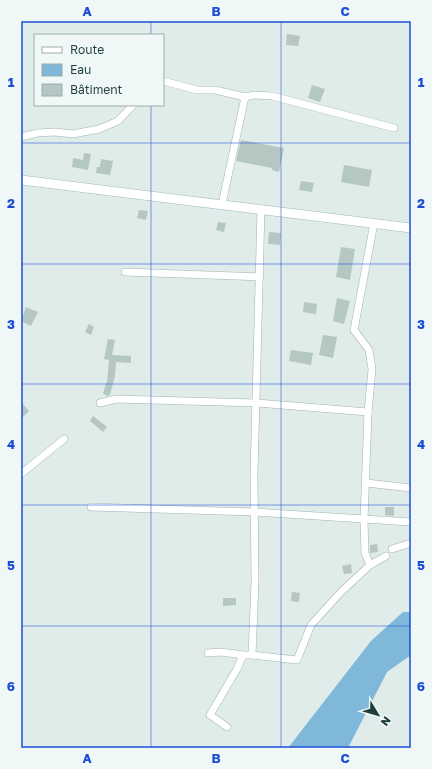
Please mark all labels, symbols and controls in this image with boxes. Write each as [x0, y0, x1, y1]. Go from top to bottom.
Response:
text: A [82, 3, 92, 19]
text: B [211, 3, 221, 19]
text: C [340, 3, 350, 19]
legend [34, 34, 164, 106]
text: Route [70, 42, 104, 57]
text: Eau [70, 62, 91, 77]
text: 1 [8, 74, 15, 90]
text: 1 [418, 74, 425, 90]
text: Bâtiment [70, 82, 123, 97]
text: 2 [7, 195, 15, 211]
text: 2 [417, 195, 425, 211]
text: 3 [7, 316, 15, 332]
text: 3 [417, 316, 425, 332]
text: 4 [7, 436, 15, 452]
text: 4 [417, 436, 425, 452]
text: 5 [7, 557, 15, 573]
text: 5 [417, 557, 425, 573]
text: 6 [7, 678, 15, 694]
text: 6 [417, 678, 425, 694]
north arrow [358, 695, 398, 735]
text: N [379, 714, 394, 729]
text: A [82, 750, 92, 766]
text: B [211, 750, 221, 766]
text: C [340, 750, 350, 766]

